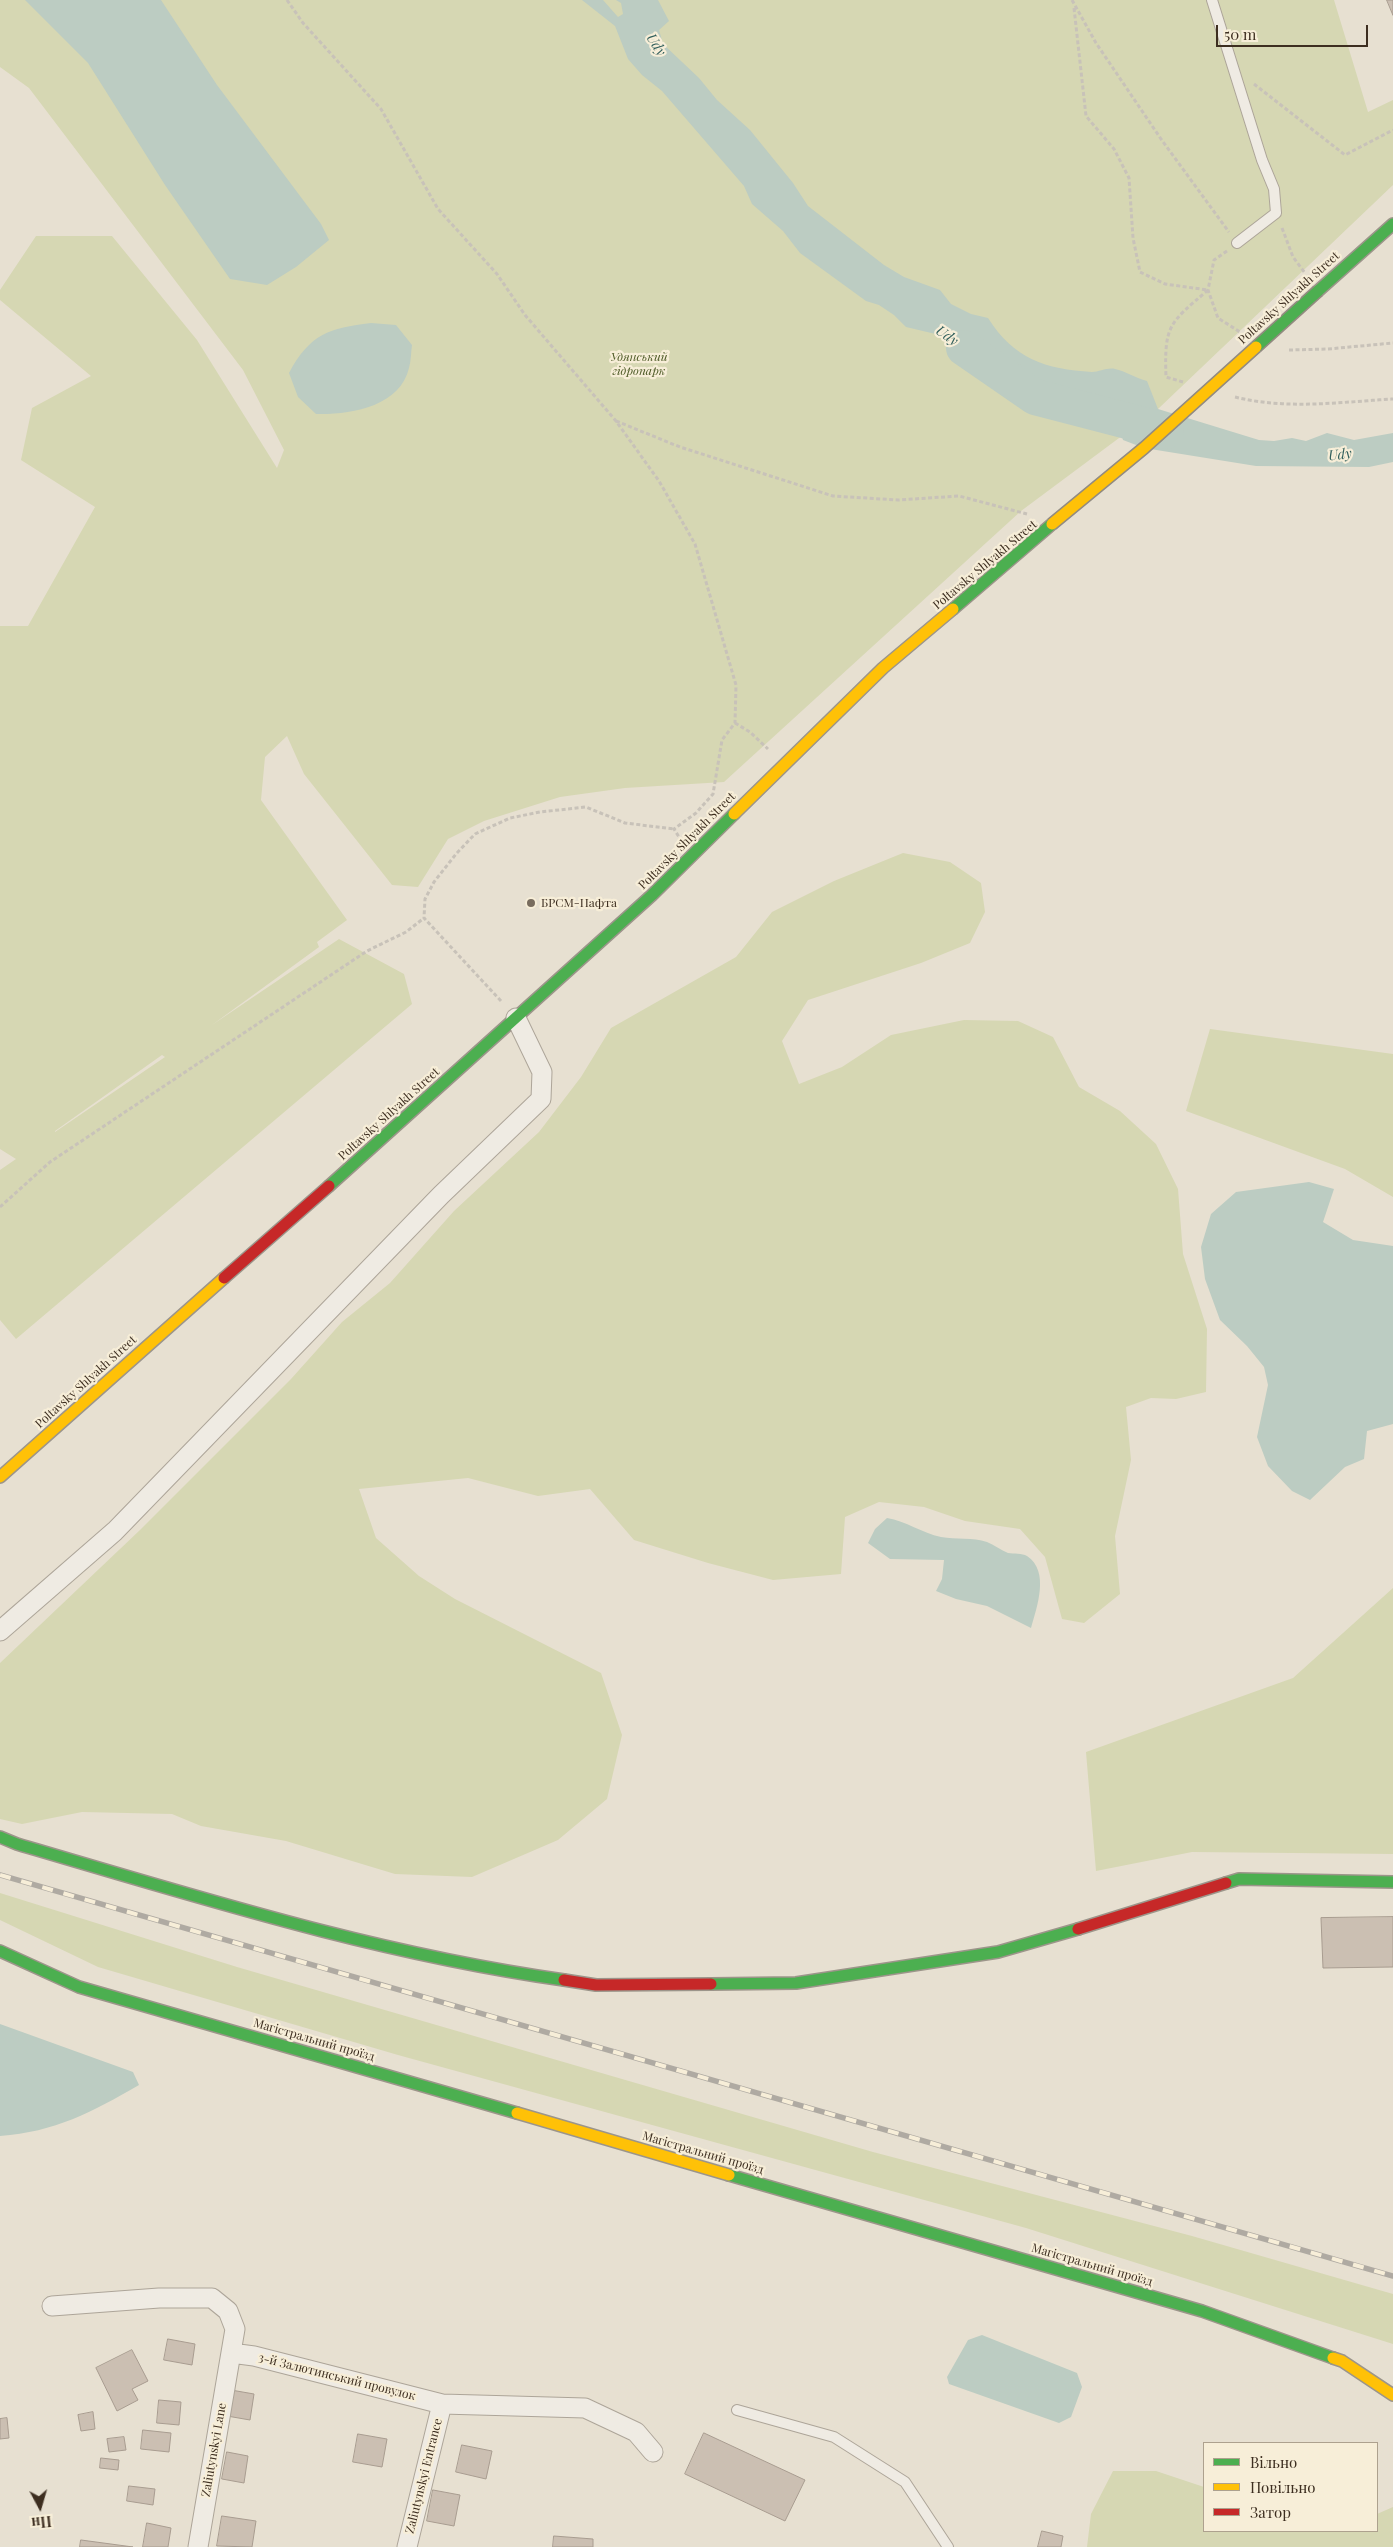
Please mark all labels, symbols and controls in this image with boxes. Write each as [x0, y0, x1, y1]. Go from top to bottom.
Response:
scale bar [1218, 15, 1370, 47]
text: 50 m [1224, 24, 1256, 44]
water label: Udy [643, 31, 669, 59]
street label: Poltavsky Shlyakh Street [1235, 249, 1343, 347]
water label: Udy [933, 322, 961, 350]
park label: Удянський гідропарк [611, 350, 667, 378]
water label: Udy [1327, 445, 1353, 465]
street label: Poltavsky Shlyakh Street [930, 517, 1040, 613]
street label: Poltavsky Shlyakh Street [636, 790, 738, 892]
place label: БРСМ-Нафта [541, 896, 617, 910]
marker: БРСМ-Нафта [525, 897, 537, 909]
street label: Poltavsky Shlyakh Street [335, 1065, 443, 1163]
street label: Poltavsky Shlyakh Street [32, 1333, 140, 1431]
street label: Магістральний проїзд [252, 2016, 376, 2064]
street label: Магістральний проїзд [641, 2129, 765, 2177]
street label: Магістральний проїзд [1030, 2241, 1154, 2289]
street label: 3-й Залютинський провулок [257, 2350, 417, 2404]
street label: Zaliutynskyi Lane [199, 2402, 229, 2498]
street label: Zaliutynskyi Entrance [403, 2417, 445, 2535]
legend [1203, 2442, 1378, 2532]
text: Вільно [1250, 2452, 1297, 2472]
text: Повільно [1250, 2477, 1316, 2497]
north arrow [15, 2482, 65, 2532]
text: Затор [1250, 2502, 1291, 2522]
text: Пн [31, 2512, 53, 2533]

